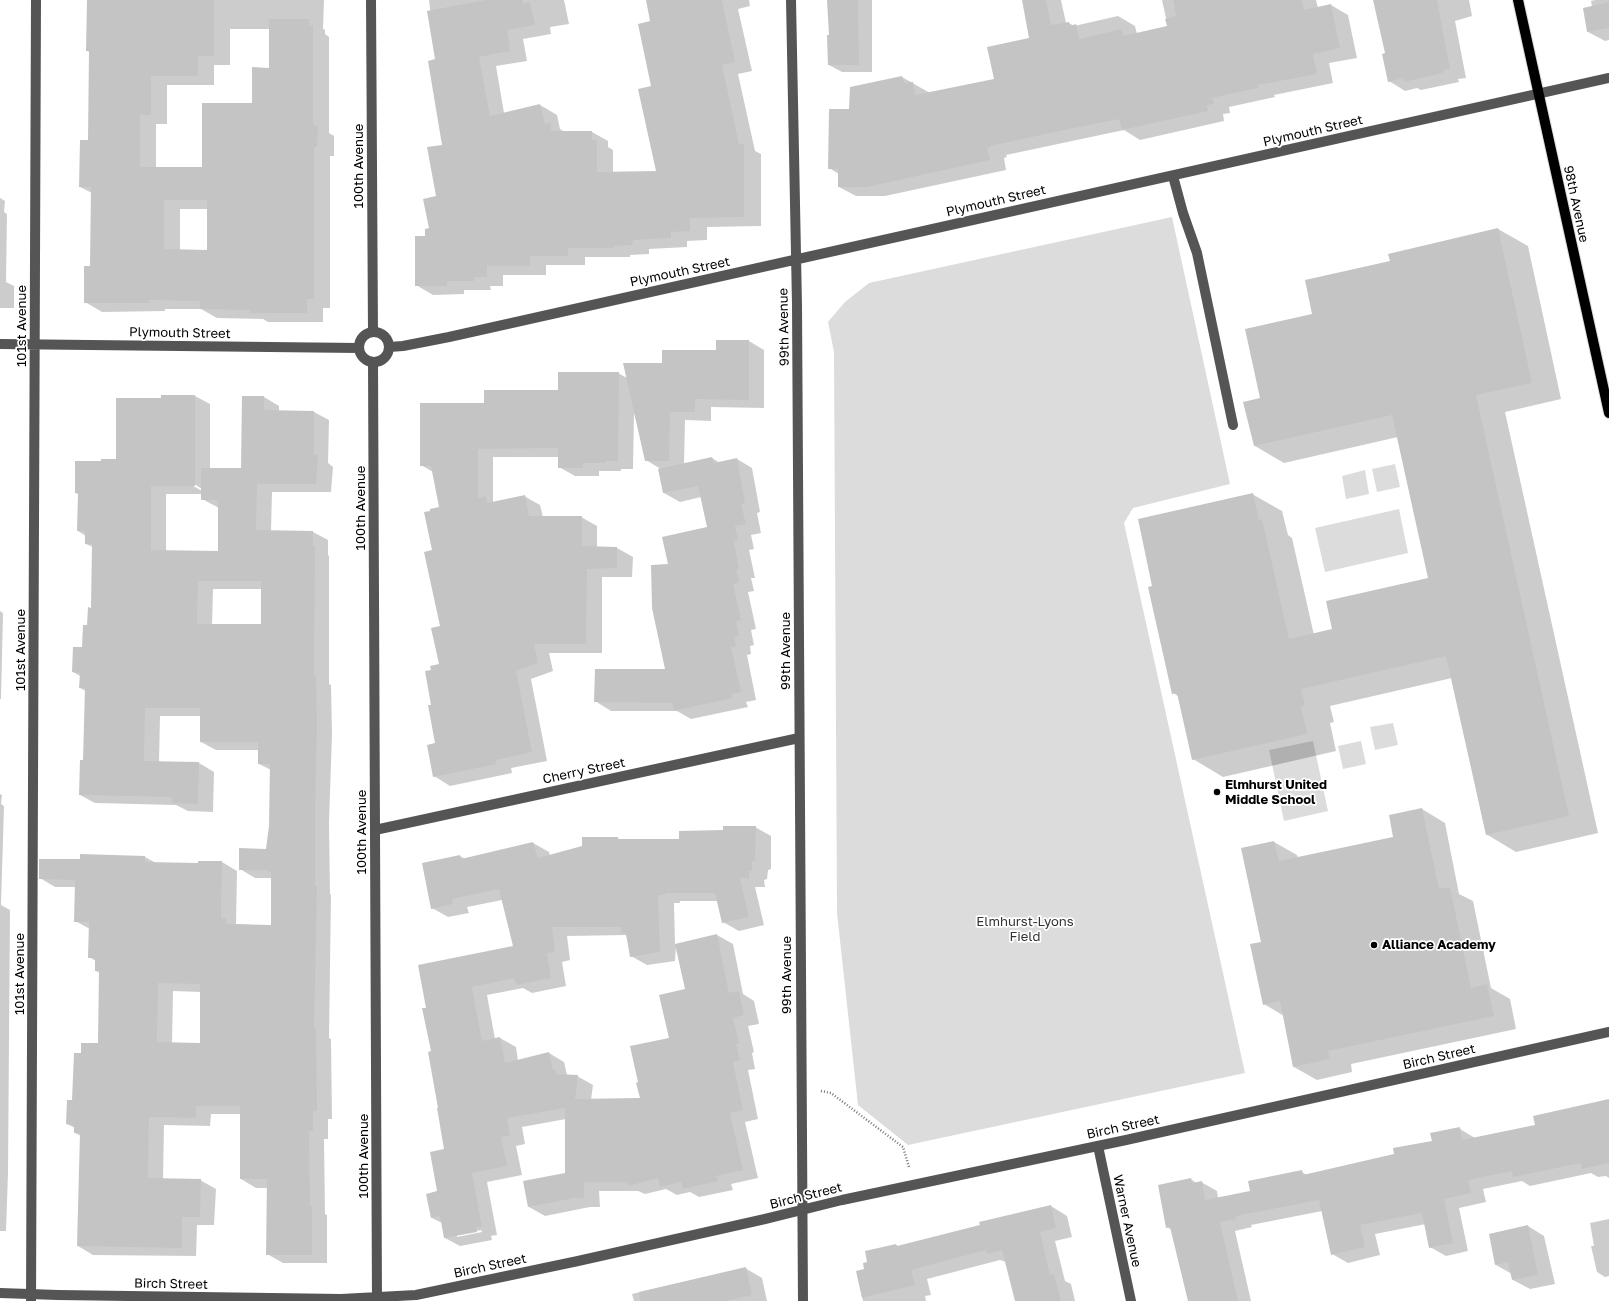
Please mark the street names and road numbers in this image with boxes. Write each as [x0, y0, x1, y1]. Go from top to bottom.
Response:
street label: Plymouth Street [1262, 112, 1364, 150]
street label: 100th Avenue [351, 124, 367, 208]
street label: 98th Avenue [1560, 164, 1592, 244]
street label: Plymouth Street [945, 182, 1047, 220]
street label: Plymouth Street [629, 254, 731, 290]
street label: 101st Avenue [14, 285, 30, 367]
street label: 99th Avenue [776, 288, 792, 366]
street label: Plymouth Street [129, 324, 231, 342]
street label: 100th Avenue [353, 466, 369, 550]
street label: 101st Avenue [13, 609, 29, 691]
street label: 99th Avenue [778, 612, 794, 690]
street label: Cherry Street [541, 755, 627, 787]
street label: 100th Avenue [354, 790, 370, 874]
street label: 101st Avenue [12, 933, 28, 1015]
street label: 99th Avenue [779, 936, 795, 1014]
street label: Birch Street [1401, 1041, 1477, 1073]
street label: Birch Street [1085, 1112, 1161, 1142]
street label: 100th Avenue [356, 1114, 372, 1198]
street label: Warner Avenue [1110, 1173, 1144, 1269]
street label: Birch Street [768, 1179, 844, 1213]
street label: Birch Street [452, 1251, 528, 1281]
street label: Birch Street [134, 1276, 208, 1292]

